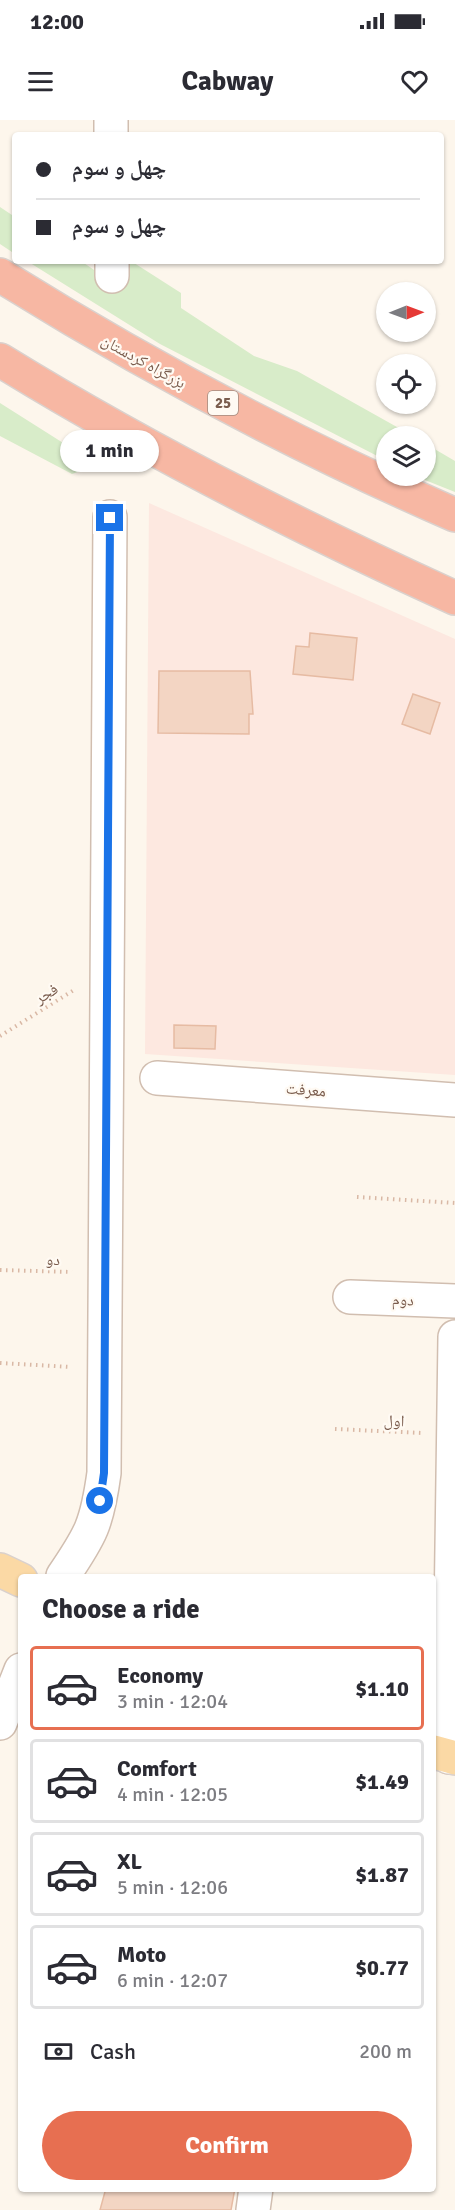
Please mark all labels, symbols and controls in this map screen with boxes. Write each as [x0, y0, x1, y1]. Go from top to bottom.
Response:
text: 12:00 [30, 8, 84, 35]
icon: menu [24, 65, 57, 98]
text: Cabway [182, 65, 273, 98]
icon: heart [398, 65, 431, 98]
text: چهل و سوم [72, 154, 166, 181]
text: چهل و سوم [72, 212, 166, 239]
north arrow [376, 282, 436, 342]
map controls [376, 282, 436, 486]
street label: بزرگراه کردستان [98, 330, 189, 393]
button: locate [376, 354, 436, 414]
road number: 25 [208, 391, 238, 415]
button: layers [376, 426, 436, 486]
callout: 1 min [60, 431, 160, 473]
text: 1 min [85, 438, 134, 463]
route end [96, 504, 123, 531]
street label: فجر [30, 979, 62, 1009]
street label: معرفت [285, 1079, 327, 1101]
street label: دو [46, 1250, 60, 1270]
street label: دوم [391, 1289, 414, 1311]
street label: اول [383, 1411, 405, 1431]
route start [86, 1487, 113, 1514]
text: Choose a ride [42, 1593, 200, 1626]
icon: car [45, 1661, 99, 1715]
text: Economy [117, 1662, 203, 1689]
text: $1.10 [355, 1675, 409, 1702]
text: 3 min · 12:04 [117, 1689, 228, 1714]
icon: car [45, 1754, 99, 1808]
text: Comfort [117, 1755, 197, 1782]
text: $1.49 [355, 1768, 409, 1795]
text: 4 min · 12:05 [117, 1782, 228, 1807]
icon: car [45, 1847, 99, 1901]
text: XL [117, 1848, 142, 1875]
text: $1.87 [355, 1861, 409, 1888]
text: 5 min · 12:06 [117, 1875, 228, 1900]
icon: car [45, 1940, 99, 1994]
text: Moto [117, 1941, 166, 1968]
text: $0.77 [355, 1954, 409, 1981]
text: 6 min · 12:07 [117, 1968, 228, 1993]
icon: cash [42, 2035, 75, 2068]
text: Cash [90, 2038, 136, 2065]
text: 200 m [359, 2039, 412, 2064]
button: Confirm [42, 2111, 412, 2180]

